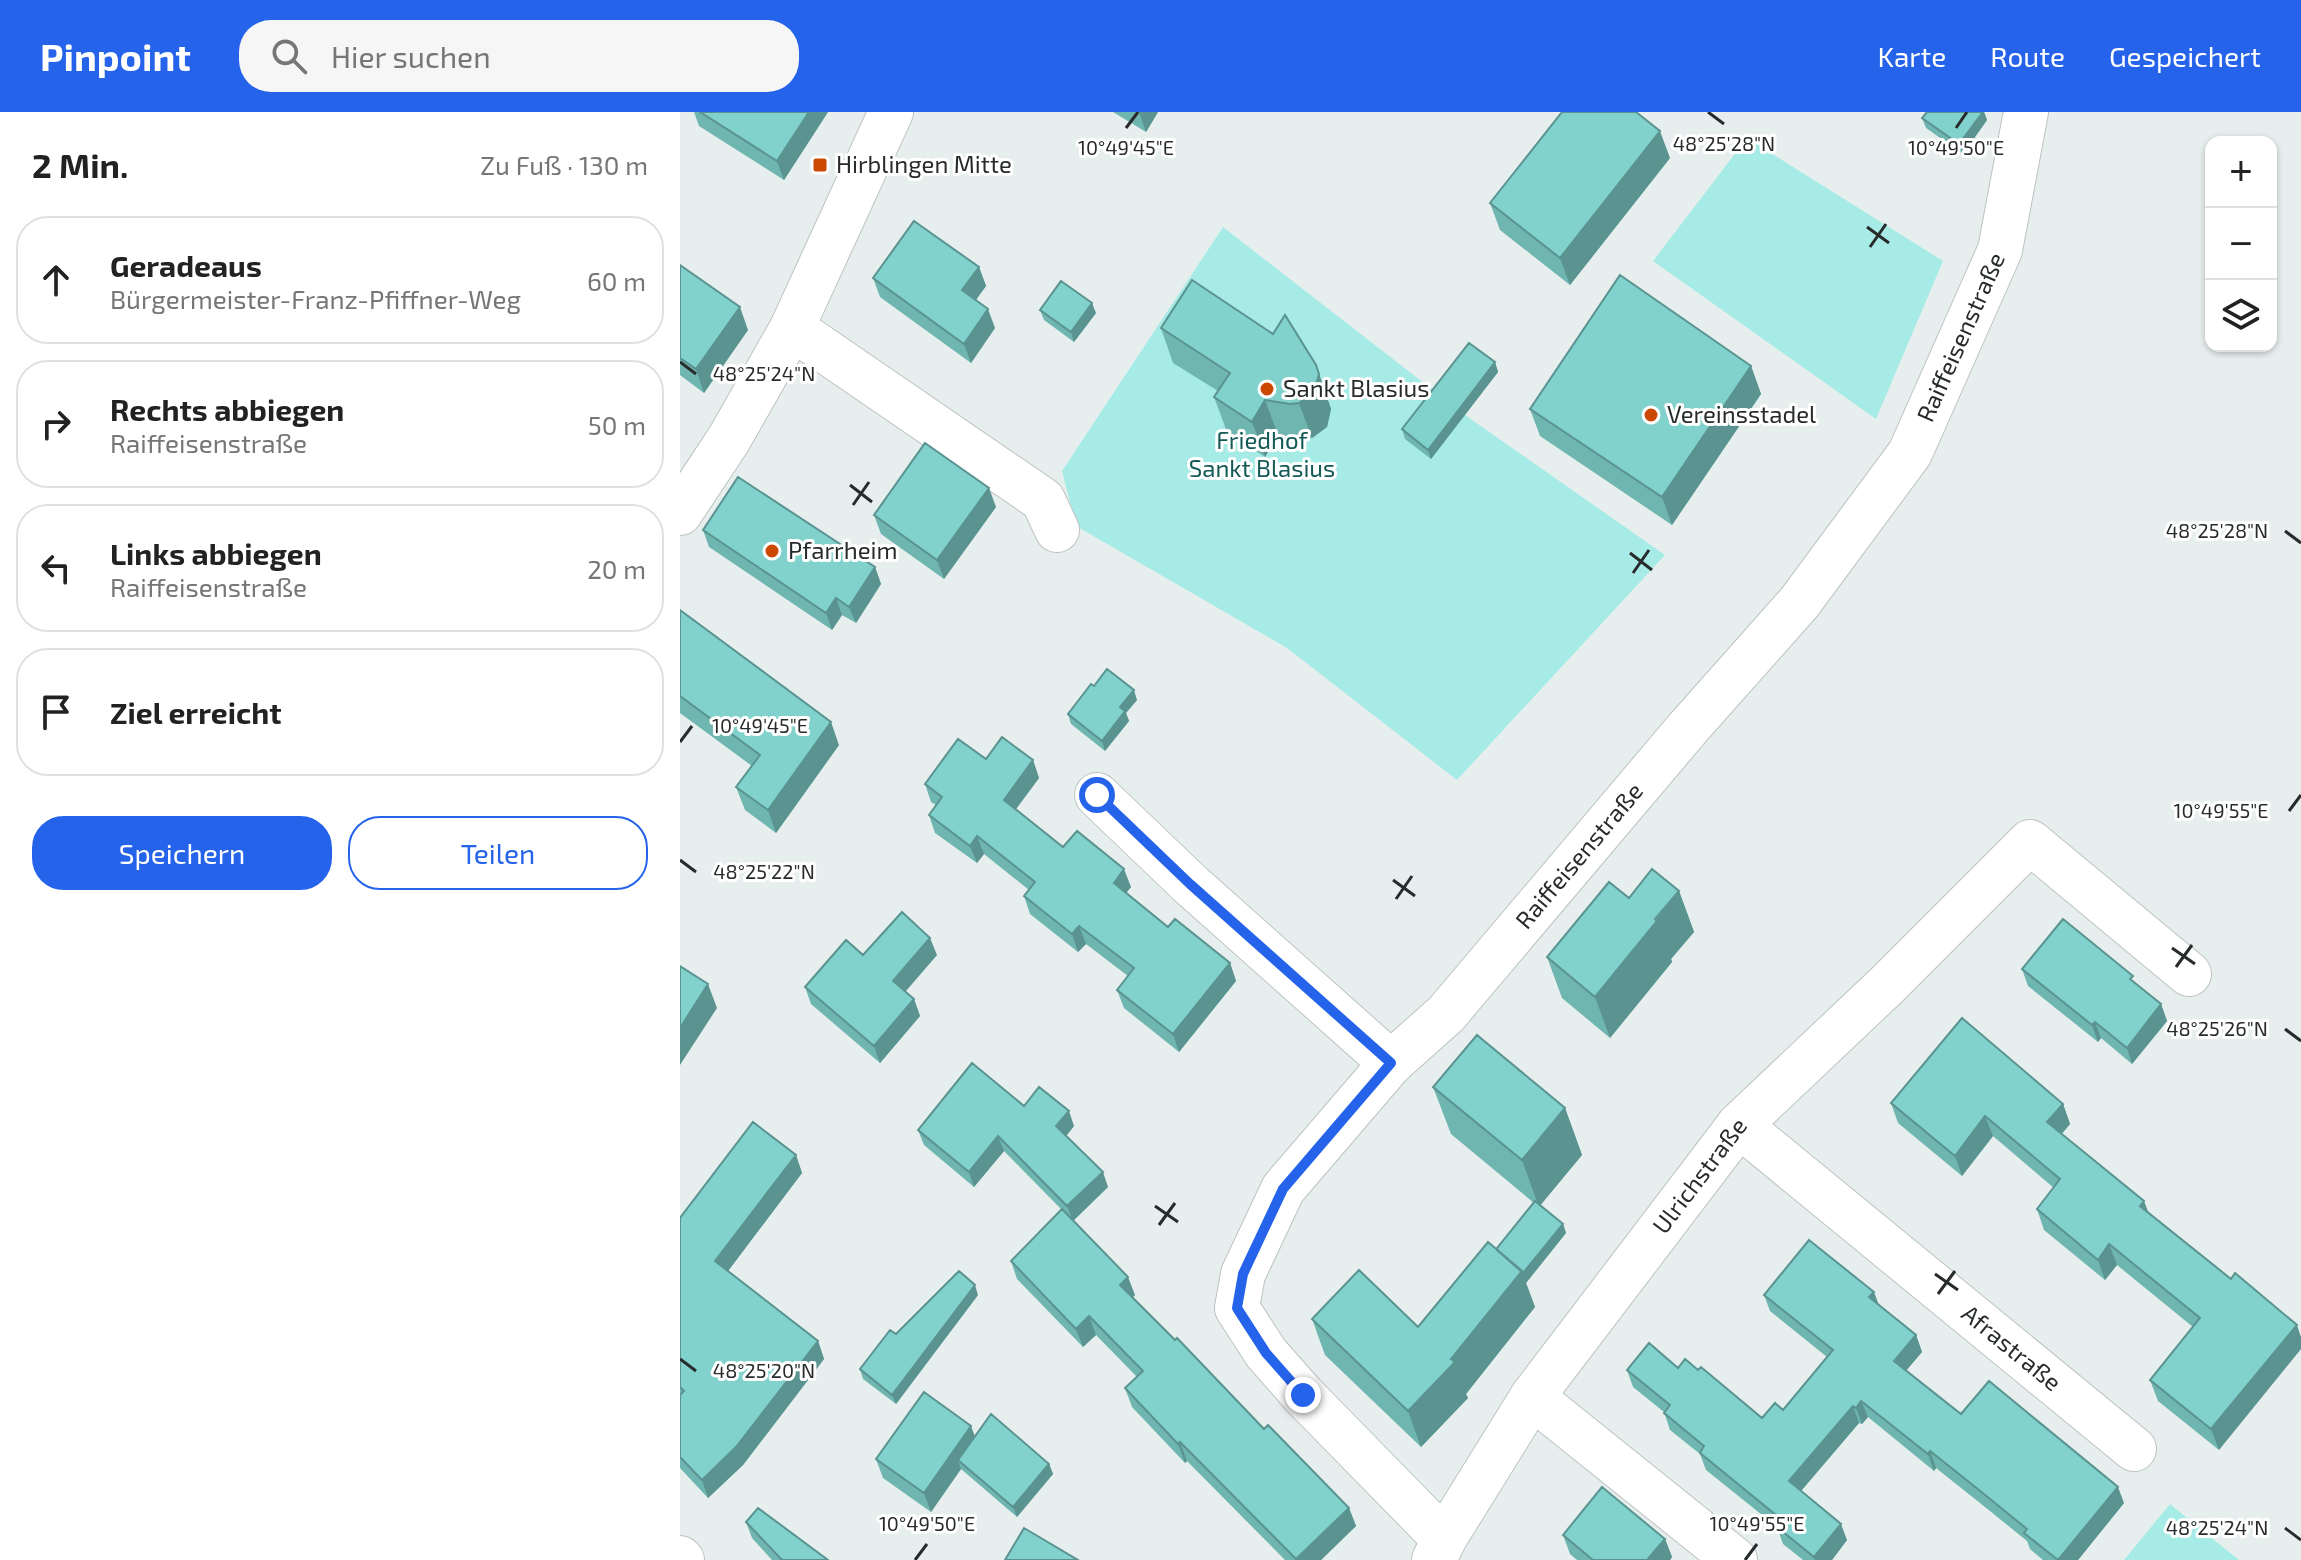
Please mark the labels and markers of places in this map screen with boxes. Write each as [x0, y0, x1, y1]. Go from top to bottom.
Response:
place label: Hirblingen Mitte [836, 149, 1012, 178]
marker: Hirblingen Mitte [811, 156, 829, 174]
place label: Sankt Blasius [1283, 373, 1430, 402]
marker: Sankt Blasius [1258, 380, 1276, 398]
place label: Vereinsstadel [1667, 399, 1816, 428]
marker: Vereinsstadel [1642, 406, 1660, 424]
place label: Pfarrheim [788, 535, 898, 564]
marker: Pfarrheim [763, 542, 781, 560]

